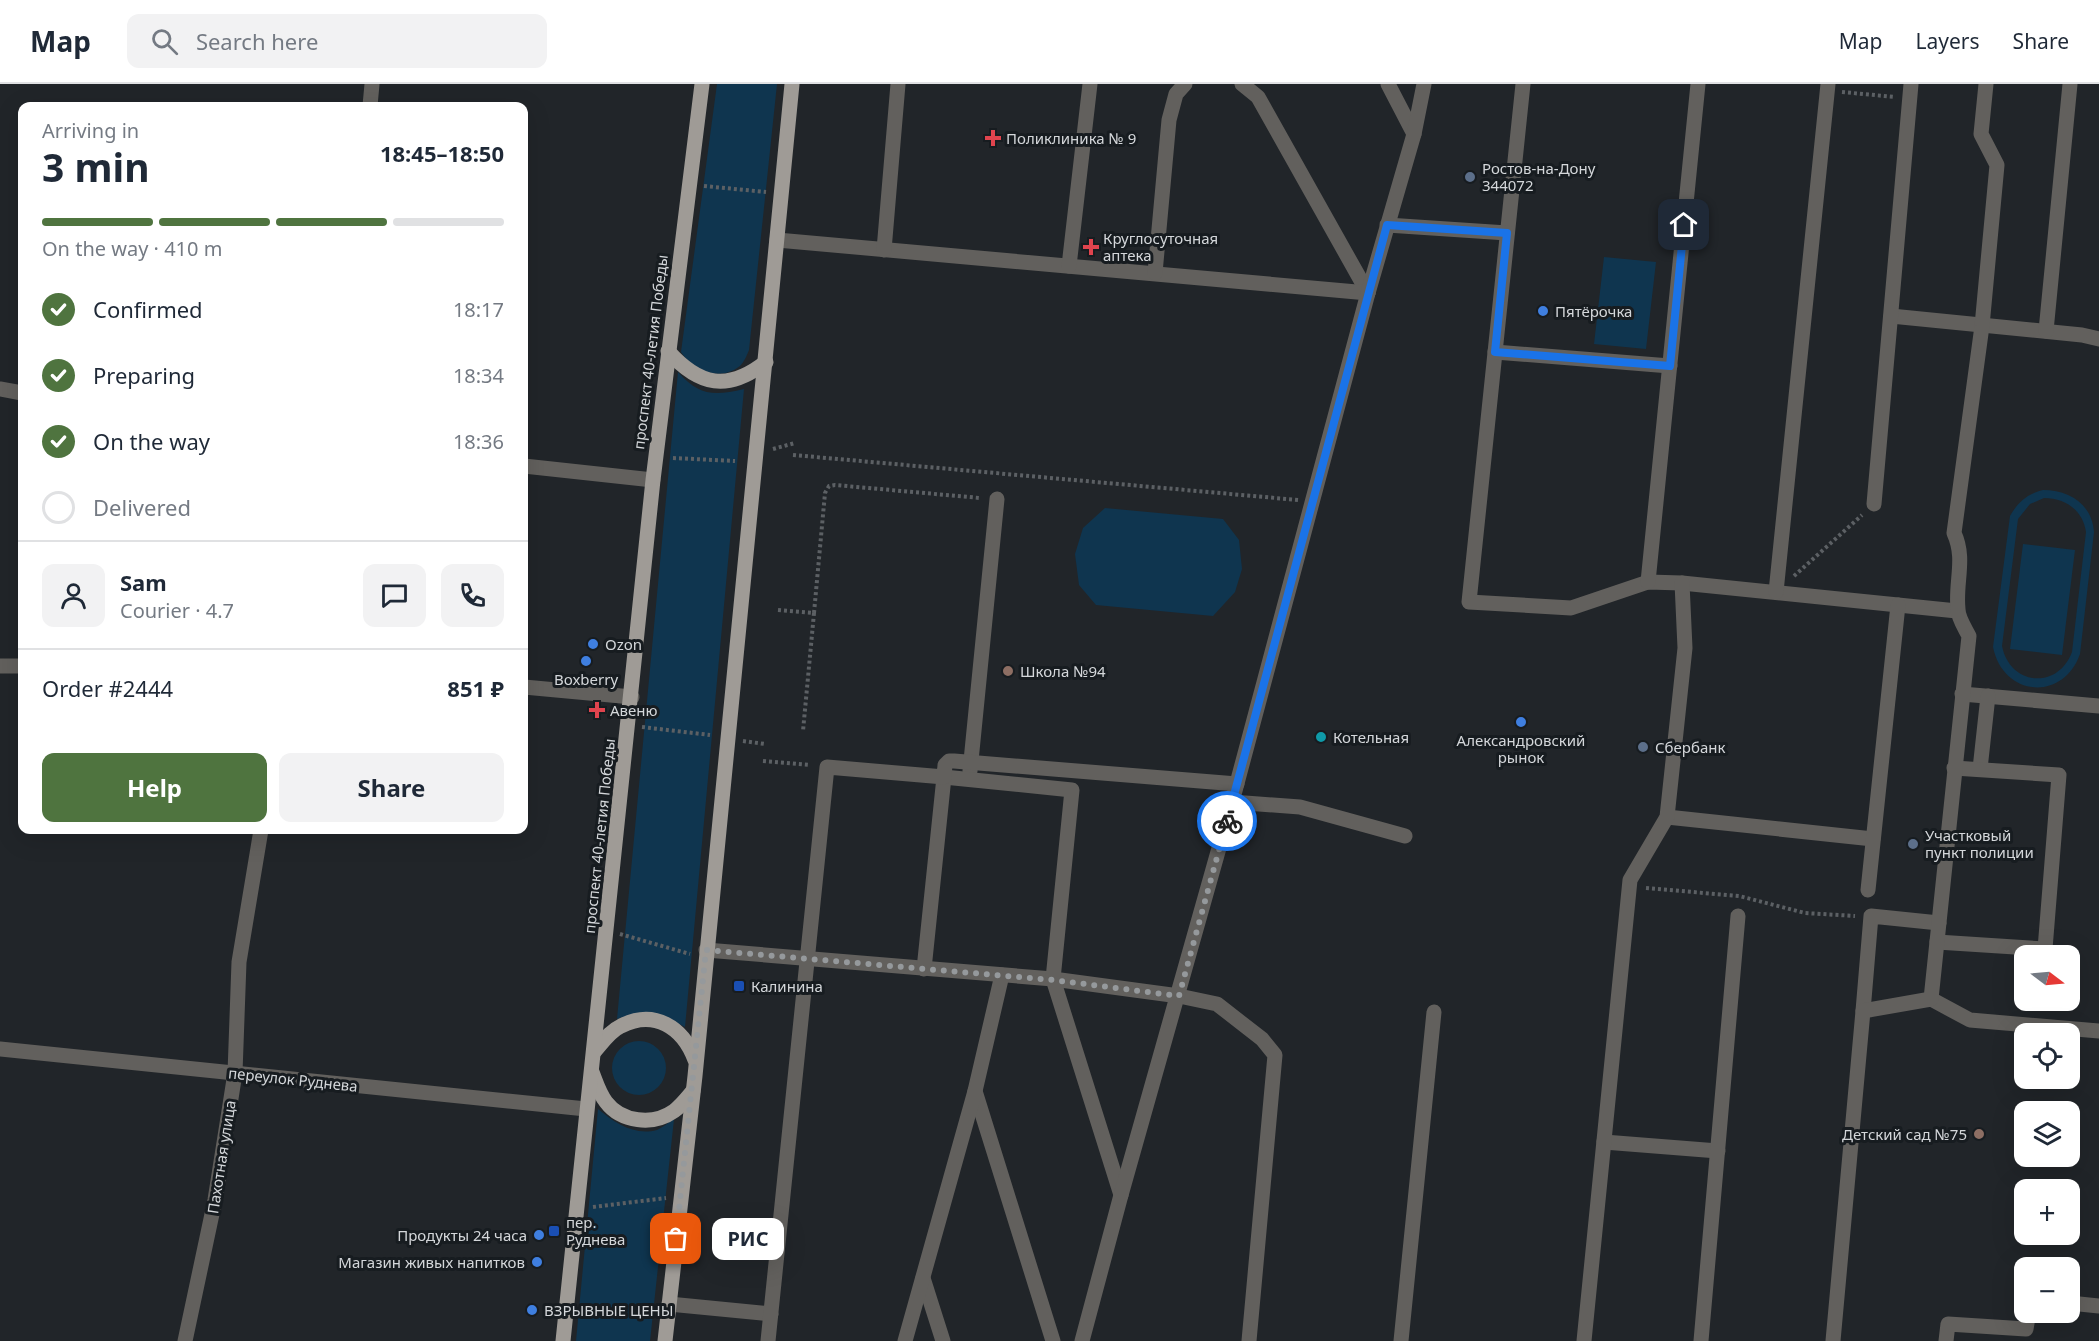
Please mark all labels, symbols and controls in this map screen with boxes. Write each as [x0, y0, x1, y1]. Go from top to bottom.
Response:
search box [127, 14, 547, 68]
text: Map [30, 22, 91, 60]
icon: search [148, 25, 181, 58]
text: Search here [196, 26, 318, 56]
text: Map [1839, 27, 1883, 55]
text: Layers [1916, 27, 1980, 55]
text: Share [2013, 27, 2069, 55]
text: Arriving in [42, 117, 139, 144]
place label: Поликлиника № 9 [1006, 128, 1136, 148]
marker: Поликлиника № 9 [984, 129, 1002, 147]
text: 18:45–18:50 [380, 138, 504, 168]
text: 3 min [42, 140, 149, 193]
place label: Ростов-на-Дону 344072 [1482, 158, 1596, 195]
marker: Ростов-на-Дону 344072 [1463, 170, 1477, 184]
pin [1658, 199, 1709, 250]
icon: home [1667, 208, 1700, 241]
place label: Круглосуточная аптека [1103, 228, 1218, 265]
text: On the way · 410 m [42, 235, 222, 262]
marker: Круглосуточная аптека [1084, 240, 1098, 254]
street label: проспект 40-летия Победы [628, 254, 672, 450]
icon: check [42, 293, 75, 326]
text: Confirmed [93, 294, 203, 324]
text: 18:17 [453, 296, 504, 323]
place label: Пятёрочка [1555, 301, 1632, 321]
marker: Пятёрочка [1536, 304, 1550, 318]
icon: check [42, 359, 75, 392]
text: Preparing [93, 360, 195, 390]
text: 18:34 [453, 362, 504, 389]
icon: check [42, 425, 75, 458]
text: On the way [93, 426, 210, 456]
text: 18:36 [453, 428, 504, 455]
text: Delivered [93, 492, 191, 522]
button: person [42, 564, 105, 627]
button: chat [363, 564, 426, 627]
button: phone [441, 564, 504, 627]
text: Sam [120, 567, 167, 597]
text: Courier · 4.7 [120, 597, 234, 624]
place label: Ozon [605, 634, 642, 654]
marker: Ozon [586, 637, 600, 651]
marker: Boxberry [579, 654, 593, 668]
place label: Школа №94 [1020, 661, 1106, 681]
marker: Школа №94 [1001, 664, 1015, 678]
place label: Boxberry [554, 669, 618, 689]
text: Order #2444 [42, 673, 173, 703]
text: 851 ₽ [447, 673, 504, 703]
place label: Авеню [610, 700, 658, 720]
marker: Авеню [588, 701, 606, 719]
marker: Александровский рынок [1514, 715, 1528, 729]
place label: Котельная [1333, 727, 1409, 747]
marker: Котельная [1314, 730, 1328, 744]
place label: Александровский рынок [1457, 730, 1585, 767]
place label: Сбербанк [1655, 737, 1725, 757]
street label: проспект 40-летия Победы [579, 738, 619, 934]
marker: Сбербанк [1636, 740, 1650, 754]
button: Help [42, 753, 267, 822]
button: Share [279, 753, 504, 822]
courier [1197, 791, 1257, 851]
icon: bike [1211, 805, 1244, 838]
place label: Участковый пункт полиции [1925, 825, 2034, 862]
marker: Участковый пункт полиции [1906, 837, 1920, 851]
north arrow [2014, 945, 2080, 1011]
map controls [2014, 945, 2080, 1323]
place label: Калинина [751, 976, 823, 996]
marker: Калинина [732, 979, 746, 993]
button: locate [2014, 1023, 2080, 1089]
street label: переулок Руднева [227, 1062, 359, 1096]
street label: Пахотная улица [202, 1099, 240, 1215]
button: layers [2014, 1101, 2080, 1167]
place label: Детский сад №75 [1842, 1124, 1967, 1144]
marker: Детский сад №75 [1972, 1127, 1986, 1141]
button: + [2014, 1179, 2080, 1245]
place label: пер. Руднева [566, 1212, 625, 1249]
pin [650, 1213, 701, 1264]
callout: РИС [712, 1218, 784, 1260]
icon: bag [659, 1222, 692, 1255]
marker: пер. Руднева [547, 1224, 561, 1238]
place label: Продукты 24 часа [397, 1225, 527, 1245]
text: РИС [727, 1225, 769, 1252]
marker: Продукты 24 часа [532, 1228, 546, 1242]
place label: Магазин живых напитков [338, 1252, 525, 1272]
marker: Магазин живых напитков [530, 1255, 544, 1269]
button: − [2014, 1257, 2080, 1323]
place label: ВЗРЫВНЫЕ ЦЕНЫ [544, 1300, 673, 1320]
marker: ВЗРЫВНЫЕ ЦЕНЫ [525, 1303, 539, 1317]

